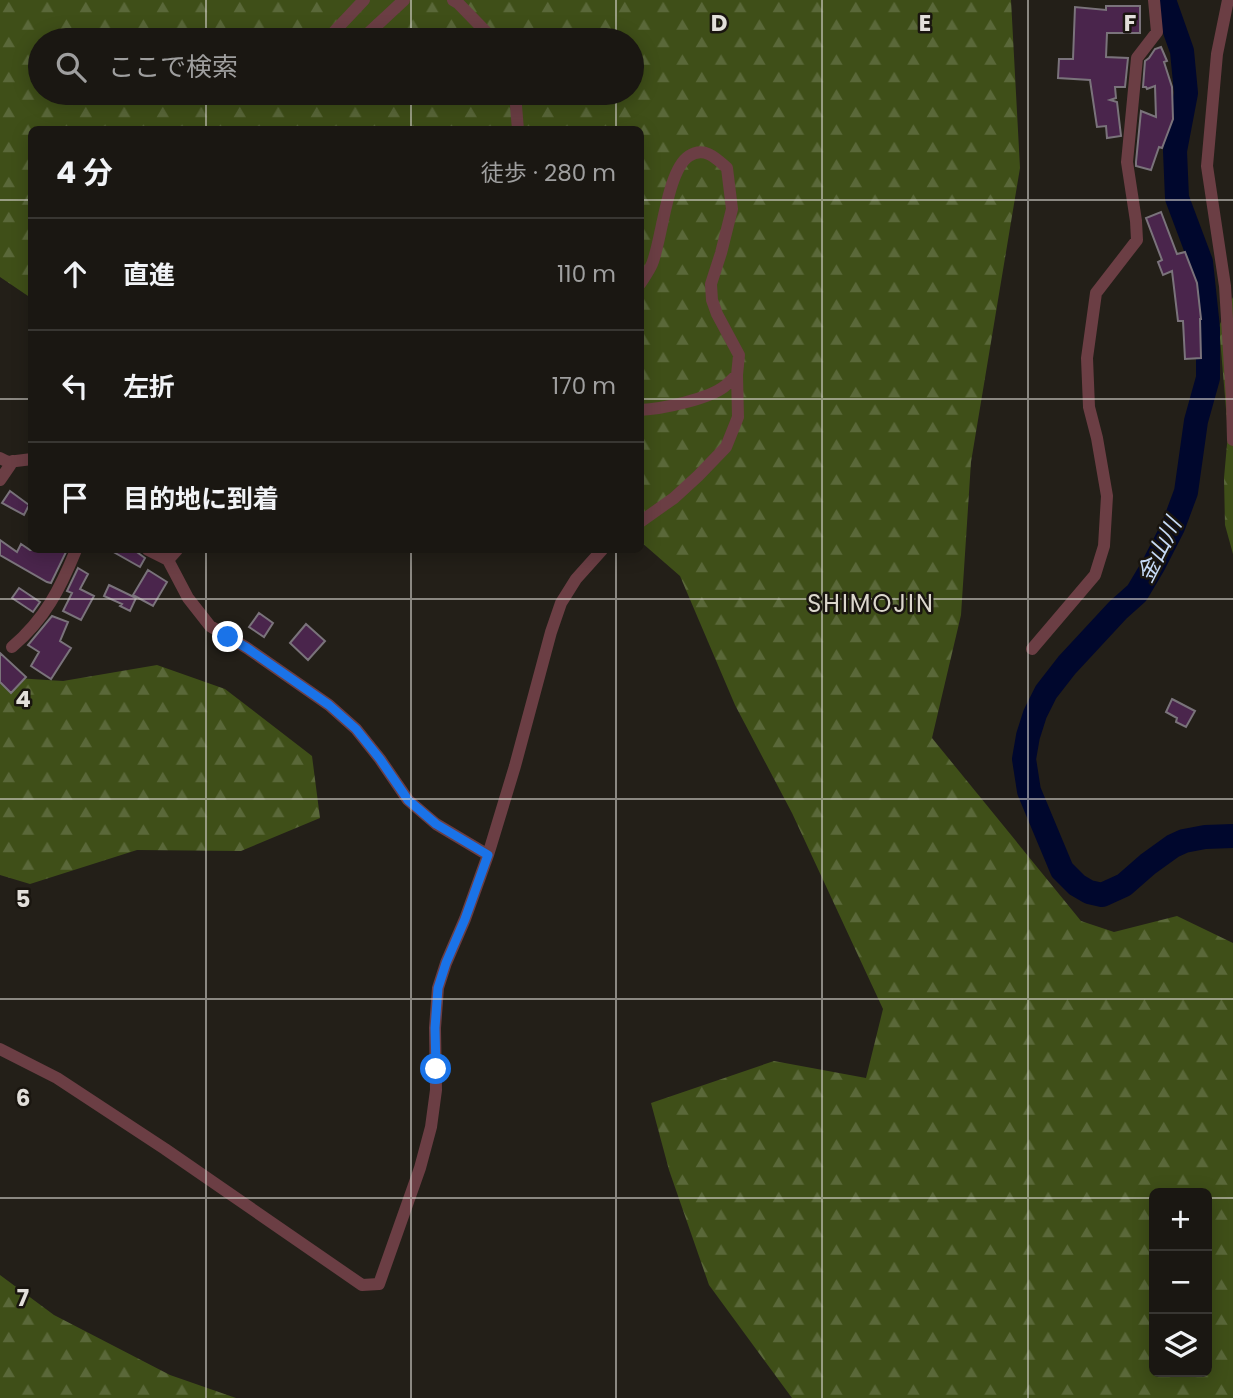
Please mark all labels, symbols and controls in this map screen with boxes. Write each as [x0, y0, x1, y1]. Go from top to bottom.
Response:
text: D [711, 7, 727, 39]
text: E [919, 7, 931, 39]
text: F [1124, 7, 1136, 39]
search box [28, 28, 644, 105]
icon: search [52, 48, 90, 86]
text: ここで検索 [108, 49, 238, 85]
text: 4 分 [56, 151, 113, 194]
text: 徒歩 · 280 m [481, 157, 616, 189]
icon: ahead [56, 255, 94, 293]
text: 直進 [123, 257, 175, 293]
text: 110 m [557, 258, 616, 290]
icon: left [56, 367, 94, 405]
text: 左折 [123, 369, 175, 405]
text: 170 m [552, 370, 616, 402]
icon: arrive [56, 479, 94, 517]
text: 目的地に到着 [123, 481, 279, 517]
water label: 金山川 [1129, 509, 1190, 588]
district label: SHIMOJIN [807, 587, 935, 620]
route end [212, 621, 243, 652]
text: 4 [15, 683, 31, 715]
text: 5 [16, 883, 30, 915]
route start [420, 1053, 451, 1084]
text: 6 [16, 1082, 30, 1114]
map controls [1149, 1188, 1212, 1377]
button: + [1149, 1188, 1212, 1251]
button: − [1149, 1251, 1212, 1314]
text: 7 [17, 1282, 29, 1314]
button: layers [1149, 1314, 1212, 1377]

